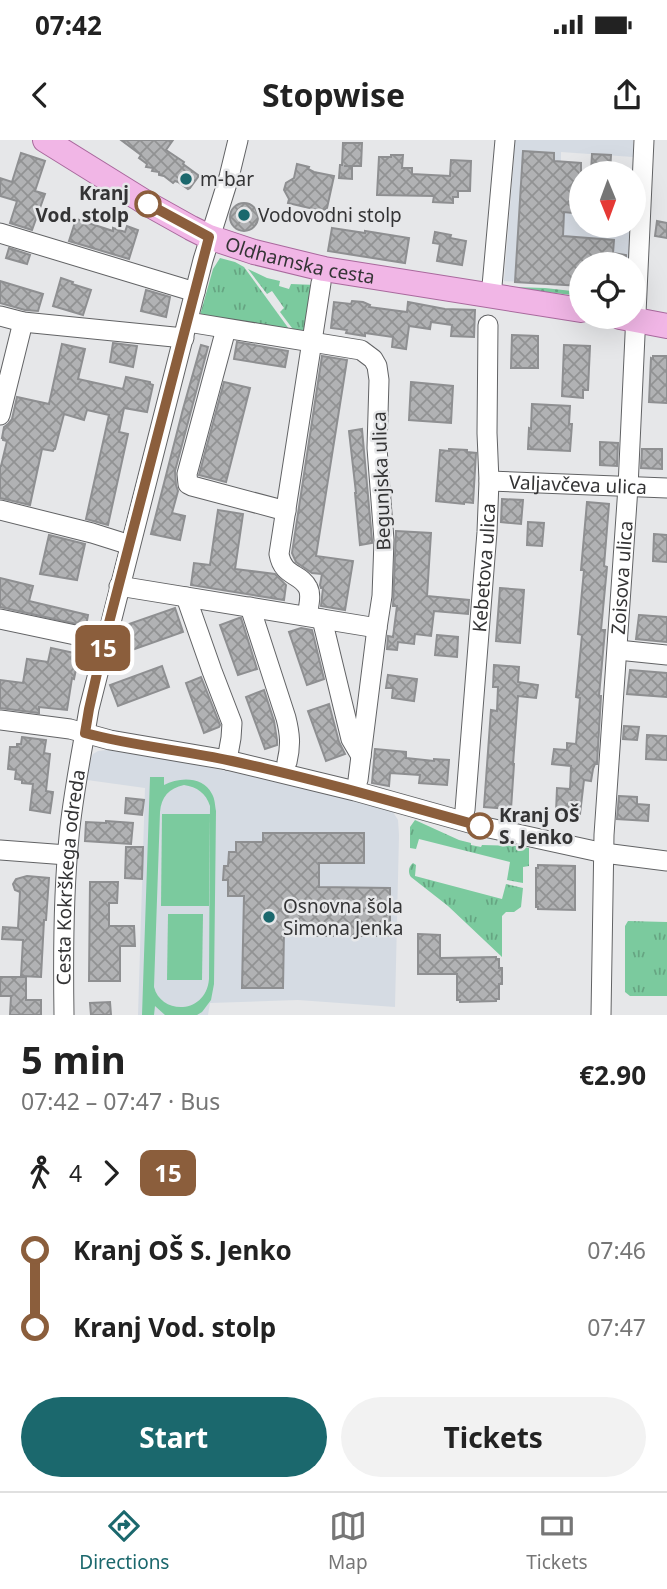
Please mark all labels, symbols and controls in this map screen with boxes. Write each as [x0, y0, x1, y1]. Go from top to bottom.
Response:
text: 07:42 [35, 7, 102, 43]
text: Stopwise [262, 73, 405, 116]
icon: back [21, 76, 59, 114]
icon: share [608, 76, 646, 114]
north arrow [569, 161, 646, 238]
map controls [569, 161, 646, 329]
place label: m-bar [200, 166, 254, 192]
marker: m-bar [178, 171, 194, 187]
place label: Kranj Vod. stolp [36, 180, 129, 228]
marker: Kranj Vod. stolp [135, 191, 161, 217]
place label: Vodovodni stolp [258, 202, 402, 228]
marker: Vodovodni stolp [236, 207, 252, 223]
street label: Oldhamska cesta [222, 230, 377, 290]
button: locate [569, 252, 646, 329]
street label: Begunjska ulica [366, 411, 396, 551]
street label: Valjavčeva ulica [508, 469, 647, 500]
street label: Kebetova ulica [466, 503, 501, 633]
street label: Zoisova ulica [605, 520, 639, 635]
line badge: 15 [72, 625, 134, 671]
text: 15 [89, 631, 117, 664]
street label: Cesta Kokrškega odreda [50, 767, 91, 985]
place label: Kranj OŠ S. Jenko [499, 802, 580, 850]
marker: Kranj OŠ S. Jenko [467, 813, 493, 839]
place label: Osnovna šola Simona Jenka [283, 893, 403, 941]
marker: Osnovna šola Simona Jenka [261, 909, 277, 925]
text: 5 min [21, 1033, 126, 1085]
text: €2.90 [579, 1057, 646, 1093]
text: 07:42 – 07:47 · Bus [21, 1085, 220, 1117]
icon: walk [21, 1154, 59, 1192]
icon: forward [92, 1154, 130, 1192]
text: 15 [154, 1156, 182, 1189]
text: 4 [69, 1157, 82, 1189]
text: Kranj OŠ S. Jenko [73, 1232, 292, 1268]
text: 07:46 [587, 1234, 646, 1266]
text: Kranj Vod. stolp [73, 1309, 276, 1345]
text: 07:47 [587, 1311, 646, 1343]
button: Start [21, 1397, 327, 1477]
button: Tickets [341, 1397, 646, 1477]
tab: Directions [79, 1507, 169, 1575]
tab: Map [328, 1507, 368, 1575]
tab: Tickets [526, 1507, 588, 1575]

